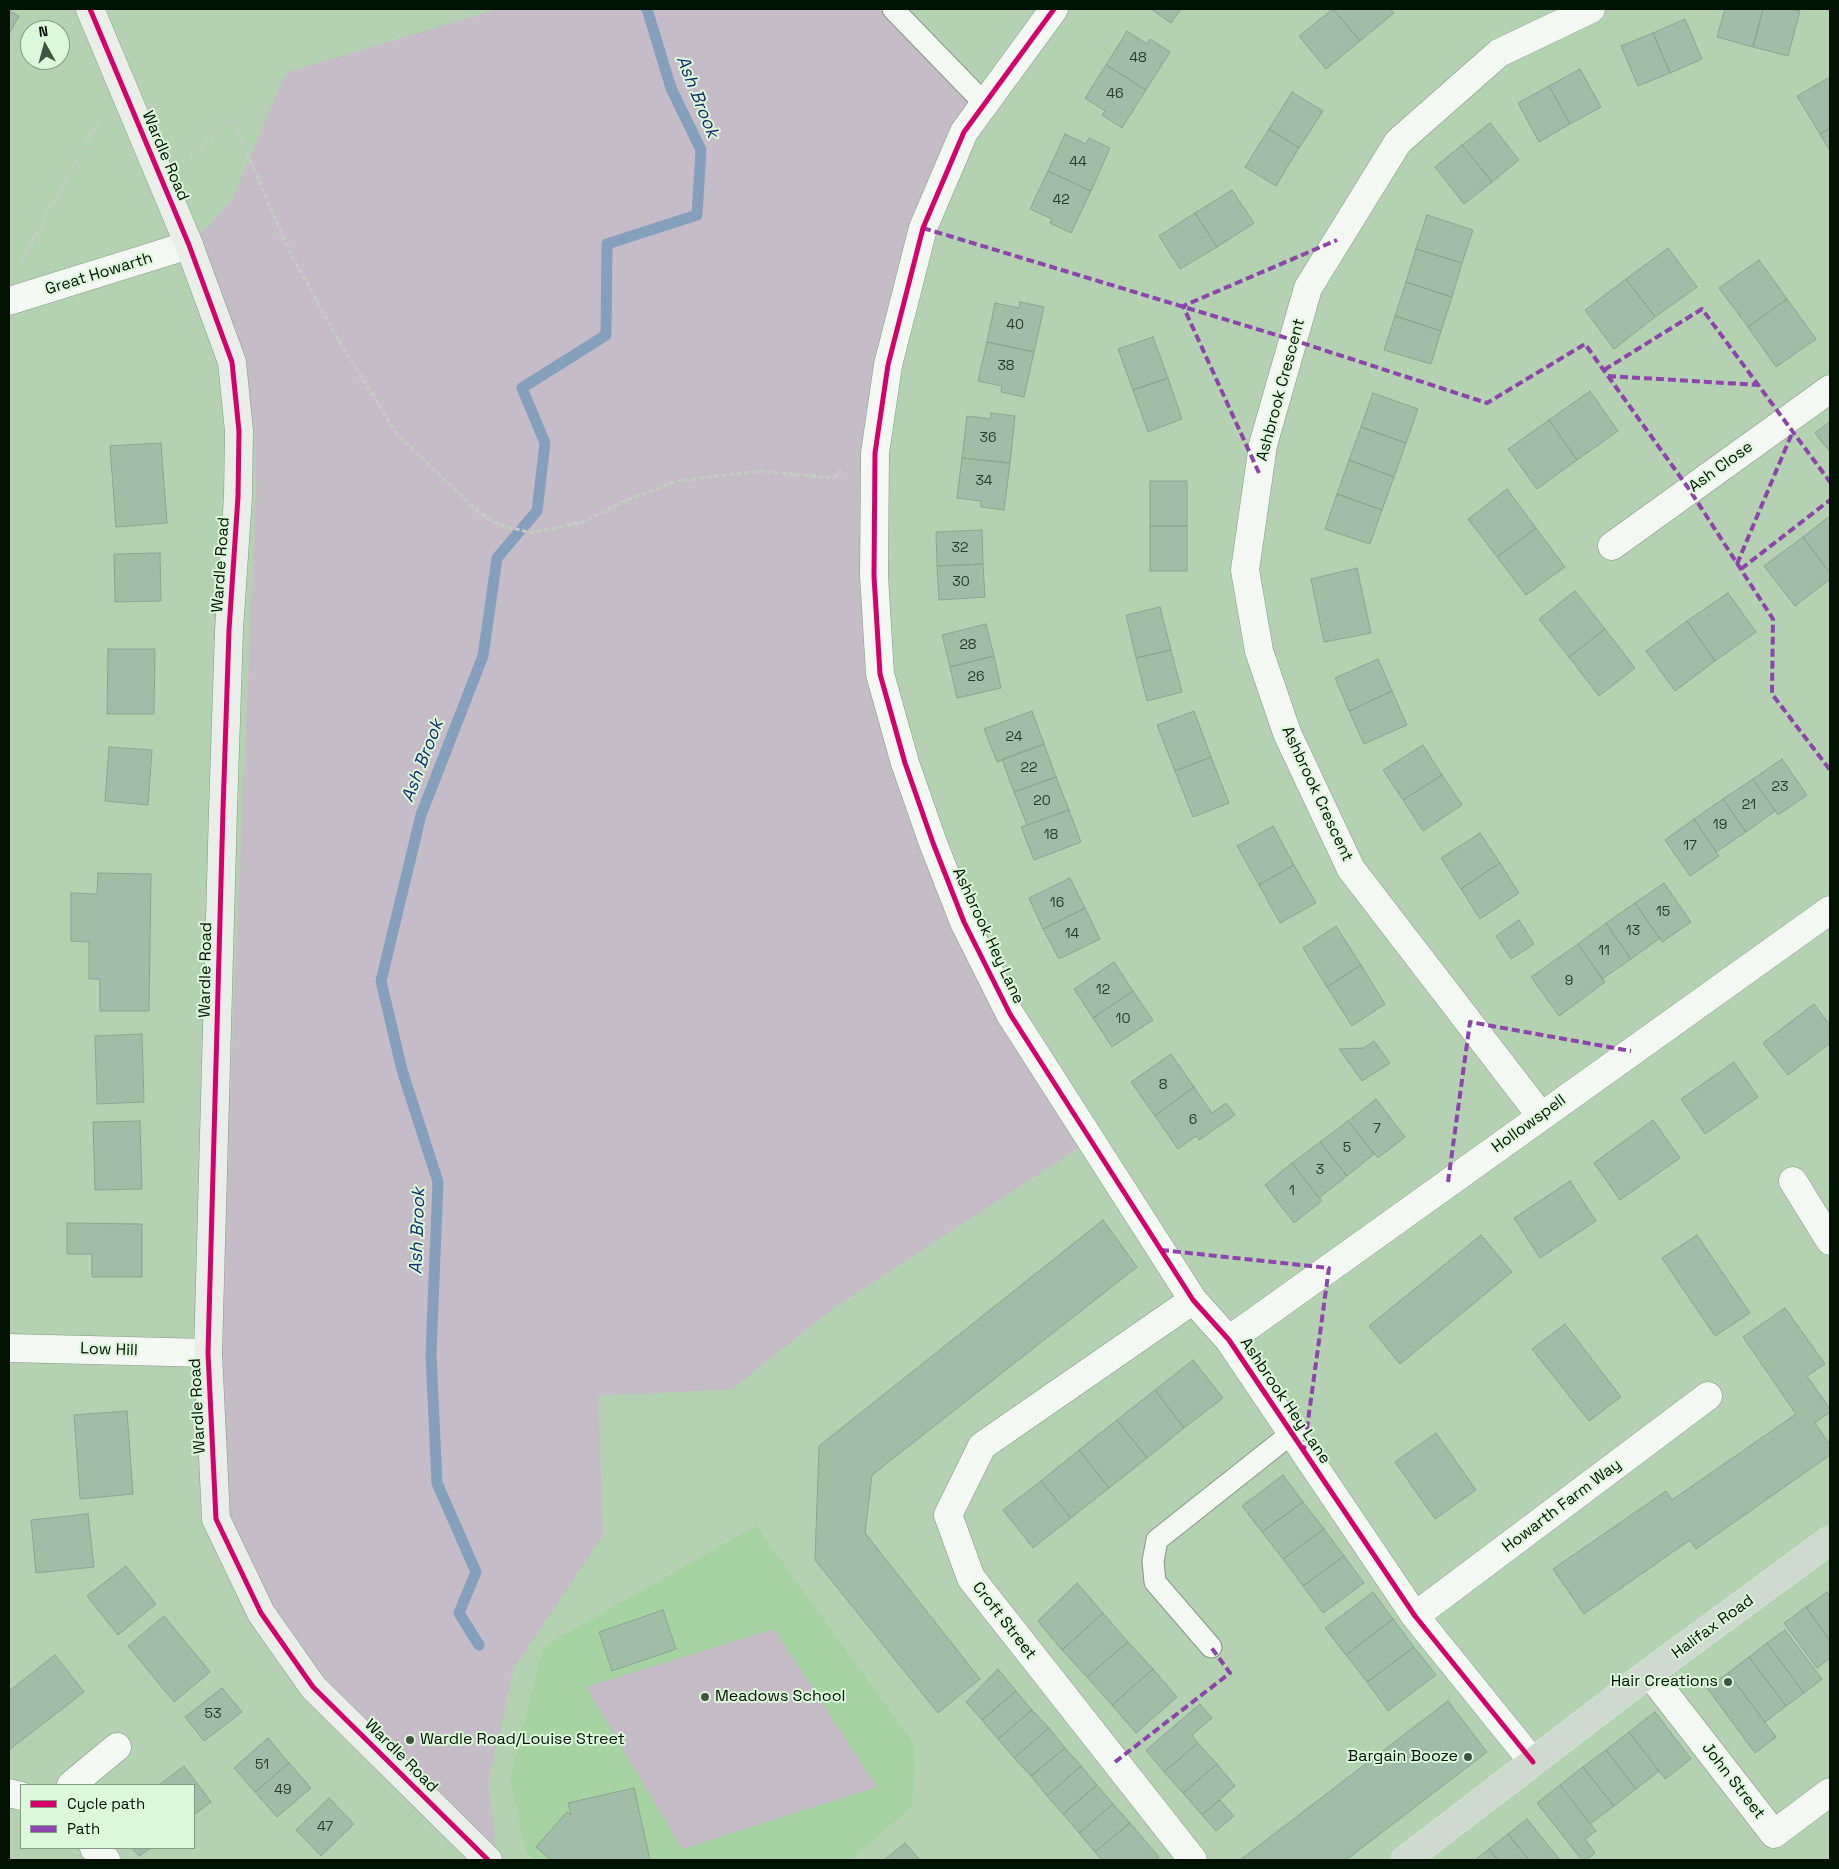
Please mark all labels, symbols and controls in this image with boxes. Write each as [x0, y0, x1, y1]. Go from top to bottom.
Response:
north arrow [20, 20, 70, 70]
text: N [38, 22, 49, 41]
house number: 48 [1129, 50, 1147, 66]
water label: Ash Brook [671, 53, 723, 141]
house number: 46 [1106, 86, 1124, 102]
street label: Wardle Road [137, 108, 193, 204]
house number: 44 [1069, 154, 1087, 170]
house number: 42 [1052, 192, 1070, 208]
street label: Great Howarth [43, 249, 155, 299]
house number: 40 [1006, 317, 1024, 333]
street label: Ashbrook Crescent [1253, 317, 1309, 463]
house number: 38 [997, 358, 1015, 374]
house number: 36 [979, 430, 997, 446]
street label: Ash Close [1685, 437, 1757, 497]
house number: 34 [975, 473, 993, 489]
street label: Wardle Road [208, 517, 234, 613]
house number: 32 [952, 540, 968, 556]
house number: 30 [952, 574, 970, 590]
house number: 28 [959, 637, 977, 653]
house number: 26 [967, 669, 985, 685]
water label: Ash Brook [397, 717, 449, 805]
street label: Ashbrook Crescent [1277, 723, 1357, 865]
house number: 24 [1006, 729, 1022, 745]
house number: 22 [1021, 760, 1037, 776]
house number: 23 [1772, 779, 1788, 795]
house number: 20 [1033, 793, 1051, 809]
house number: 21 [1742, 797, 1756, 813]
house number: 19 [1713, 817, 1727, 833]
house number: 18 [1044, 827, 1058, 843]
house number: 17 [1683, 838, 1697, 854]
street label: Ashbrook Hey Lane [948, 865, 1028, 1007]
house number: 16 [1050, 895, 1064, 911]
house number: 15 [1656, 904, 1670, 920]
street label: Wardle Road [196, 922, 216, 1018]
house number: 13 [1626, 923, 1640, 939]
house number: 14 [1065, 926, 1079, 942]
house number: 11 [1598, 943, 1610, 959]
house number: 9 [1565, 973, 1573, 989]
house number: 12 [1096, 982, 1110, 998]
house number: 10 [1116, 1011, 1130, 1027]
house number: 8 [1159, 1077, 1167, 1093]
street label: Hollowspell [1488, 1091, 1570, 1157]
house number: 6 [1189, 1112, 1197, 1128]
house number: 7 [1373, 1121, 1381, 1137]
house number: 5 [1343, 1140, 1351, 1156]
house number: 3 [1316, 1162, 1324, 1178]
house number: 1 [1289, 1183, 1295, 1199]
water label: Ash Brook [406, 1187, 430, 1275]
street label: Ashbrook Hey Lane [1236, 1334, 1334, 1468]
street label: Low Hill [80, 1339, 138, 1361]
street label: Wardle Road [186, 1358, 210, 1454]
street label: Howarth Farm Way [1499, 1455, 1625, 1557]
street label: Croft Street [968, 1579, 1040, 1663]
street label: Halifax Road [1668, 1591, 1758, 1663]
place label: Hair Creations [1611, 1672, 1718, 1692]
marker: Hair Creations [1722, 1676, 1734, 1688]
place label: Meadows School [715, 1687, 845, 1707]
marker: Meadows School [699, 1691, 711, 1703]
house number: 53 [205, 1706, 221, 1722]
street label: Wardle Road [360, 1715, 442, 1797]
place label: Wardle Road/Louise Street [420, 1730, 625, 1750]
marker: Wardle Road/Louise Street [404, 1734, 416, 1746]
street label: John Street [1697, 1739, 1769, 1823]
place label: Bargain Booze [1348, 1747, 1458, 1767]
marker: Bargain Booze [1462, 1751, 1474, 1763]
house number: 51 [255, 1757, 269, 1773]
house number: 49 [274, 1782, 292, 1798]
legend [20, 1784, 195, 1849]
text: Cycle path [67, 1794, 145, 1813]
text: Path [67, 1819, 100, 1838]
house number: 47 [317, 1819, 333, 1835]

